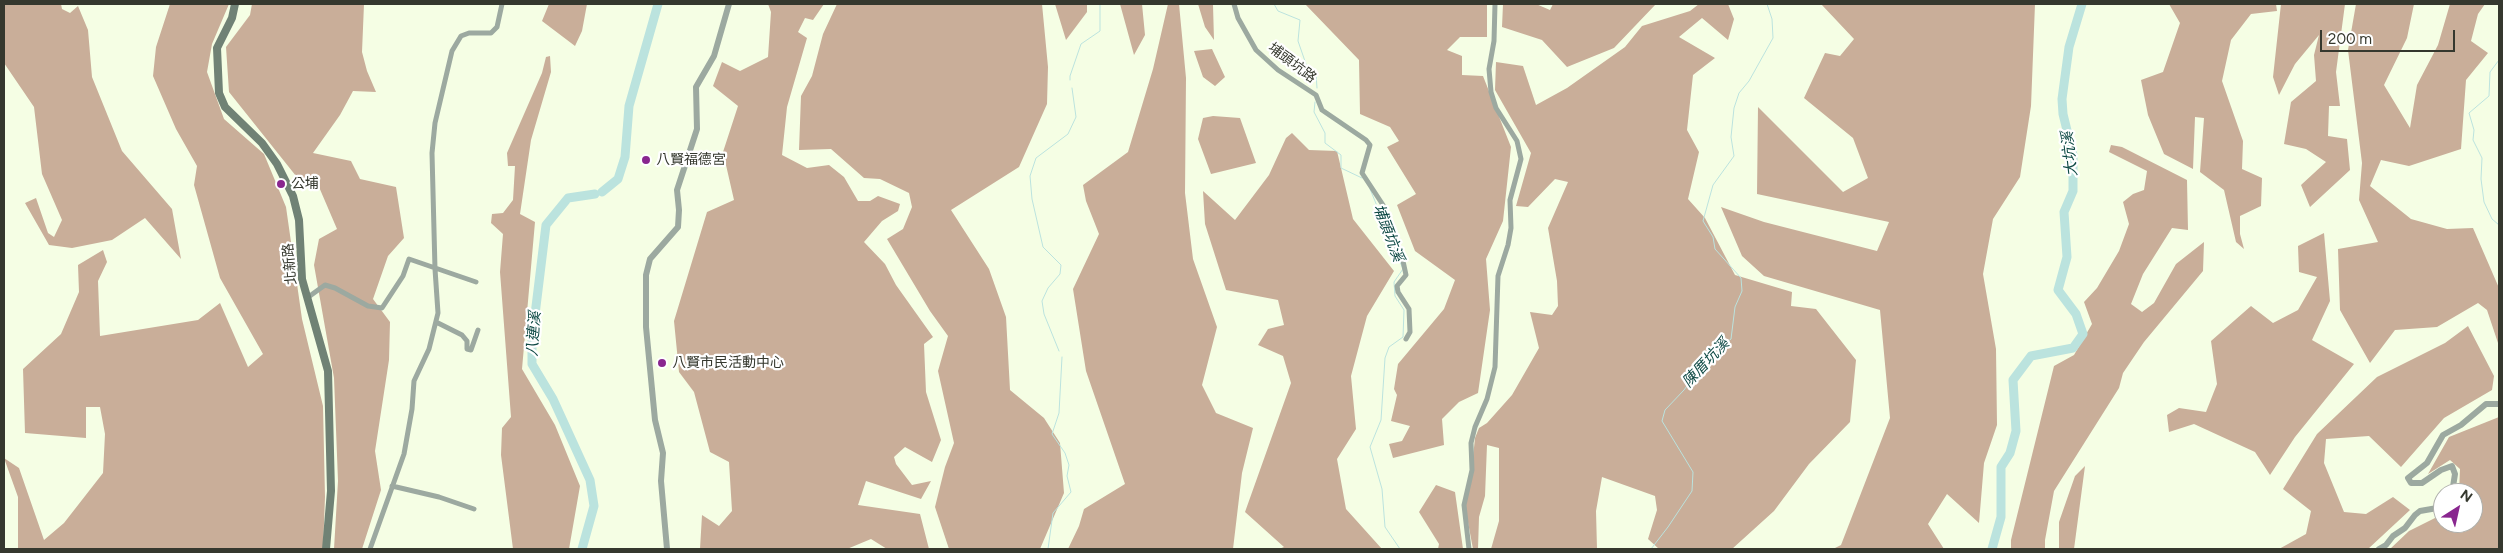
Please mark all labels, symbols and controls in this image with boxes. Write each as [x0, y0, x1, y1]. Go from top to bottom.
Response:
scale bar [2323, 20, 2458, 52]
text: 200 m [2328, 30, 2372, 48]
street label: 埔頭坑路 [1265, 39, 1319, 87]
water label: 大坑溪 [2059, 131, 2081, 177]
place label: 八賢福德宮 [656, 152, 726, 168]
marker: 八賢福德宮 [640, 154, 652, 166]
place label: 公埔 [291, 176, 319, 192]
marker: 公埔 [275, 178, 287, 190]
water label: 埔頭坑溪 [1369, 202, 1407, 264]
street label: 北新路 [280, 242, 300, 286]
water label: 八連溪 [523, 311, 545, 357]
water label: 陳厝坑溪 [1679, 335, 1733, 391]
place label: 八賢市民活動中心 [672, 355, 784, 371]
marker: 八賢市民活動中心 [656, 357, 668, 369]
north arrow [2433, 483, 2483, 533]
text: N [2457, 486, 2476, 506]

